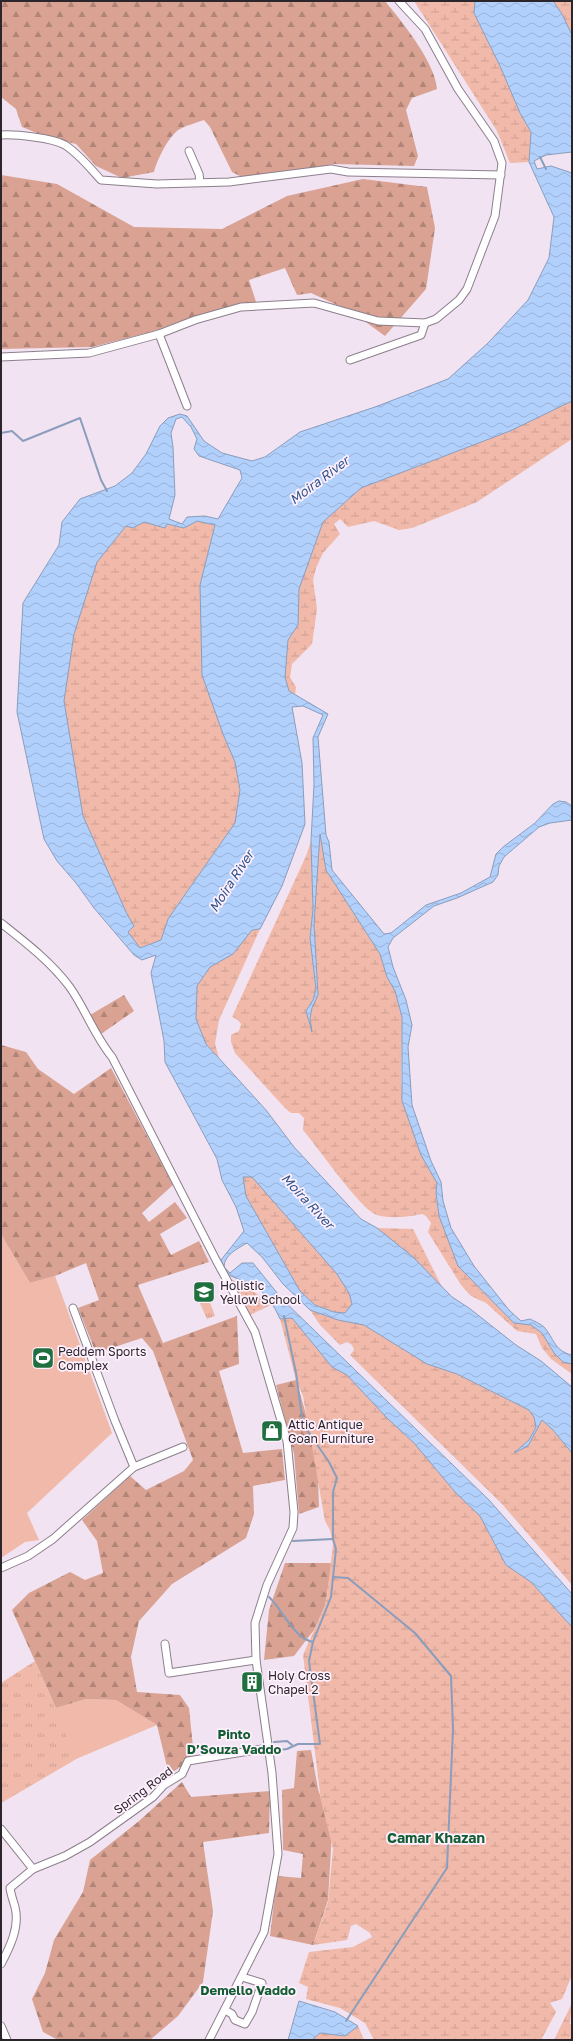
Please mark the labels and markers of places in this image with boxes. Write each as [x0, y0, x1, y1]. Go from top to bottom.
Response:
place label: Holistic Yellow School [220, 1278, 301, 1307]
school or university icon: Holistic Yellow School [191, 1279, 217, 1305]
place label: Peddem Sports Complex [58, 1344, 146, 1373]
sports icon: Peddem Sports Complex [30, 1345, 56, 1371]
place label: Attic Antique Goan Furniture [288, 1417, 374, 1446]
shop icon: Attic Antique Goan Furniture [259, 1418, 285, 1444]
place label: Holy Cross Chapel 2 [268, 1668, 330, 1697]
building icon: Holy Cross Chapel 2 [239, 1669, 265, 1695]

